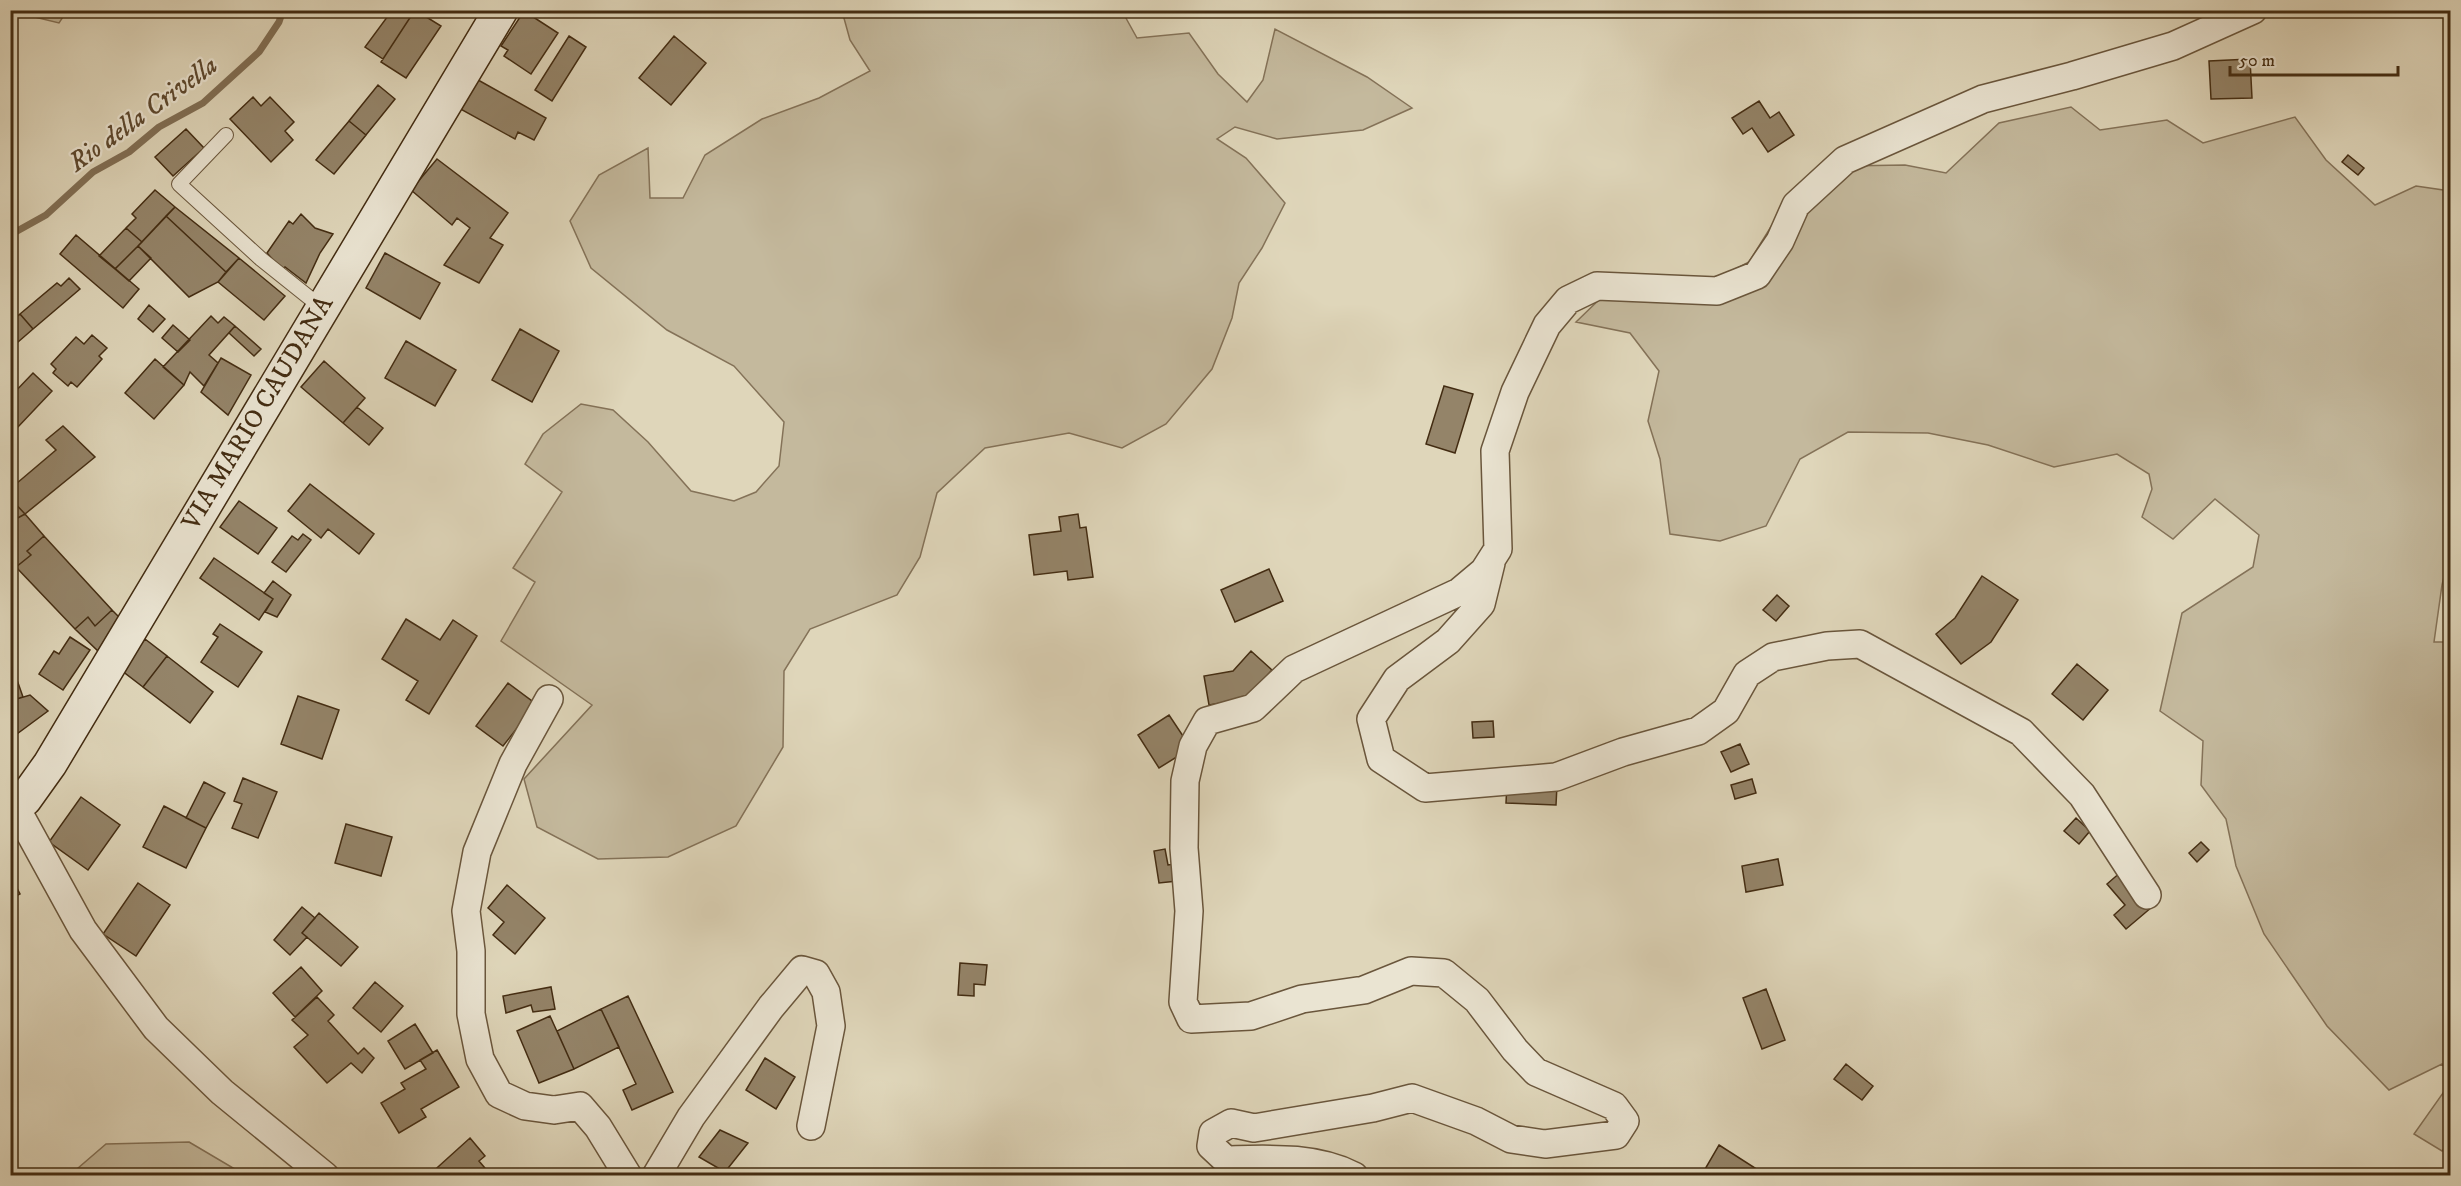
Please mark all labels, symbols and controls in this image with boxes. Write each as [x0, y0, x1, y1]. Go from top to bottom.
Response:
scale bar [2230, 39, 2398, 77]
water label: Rio della Crivella [61, 48, 224, 180]
text: 50 m [2239, 50, 2275, 72]
street label: VIA MARIO CAUDANA [174, 289, 341, 537]

